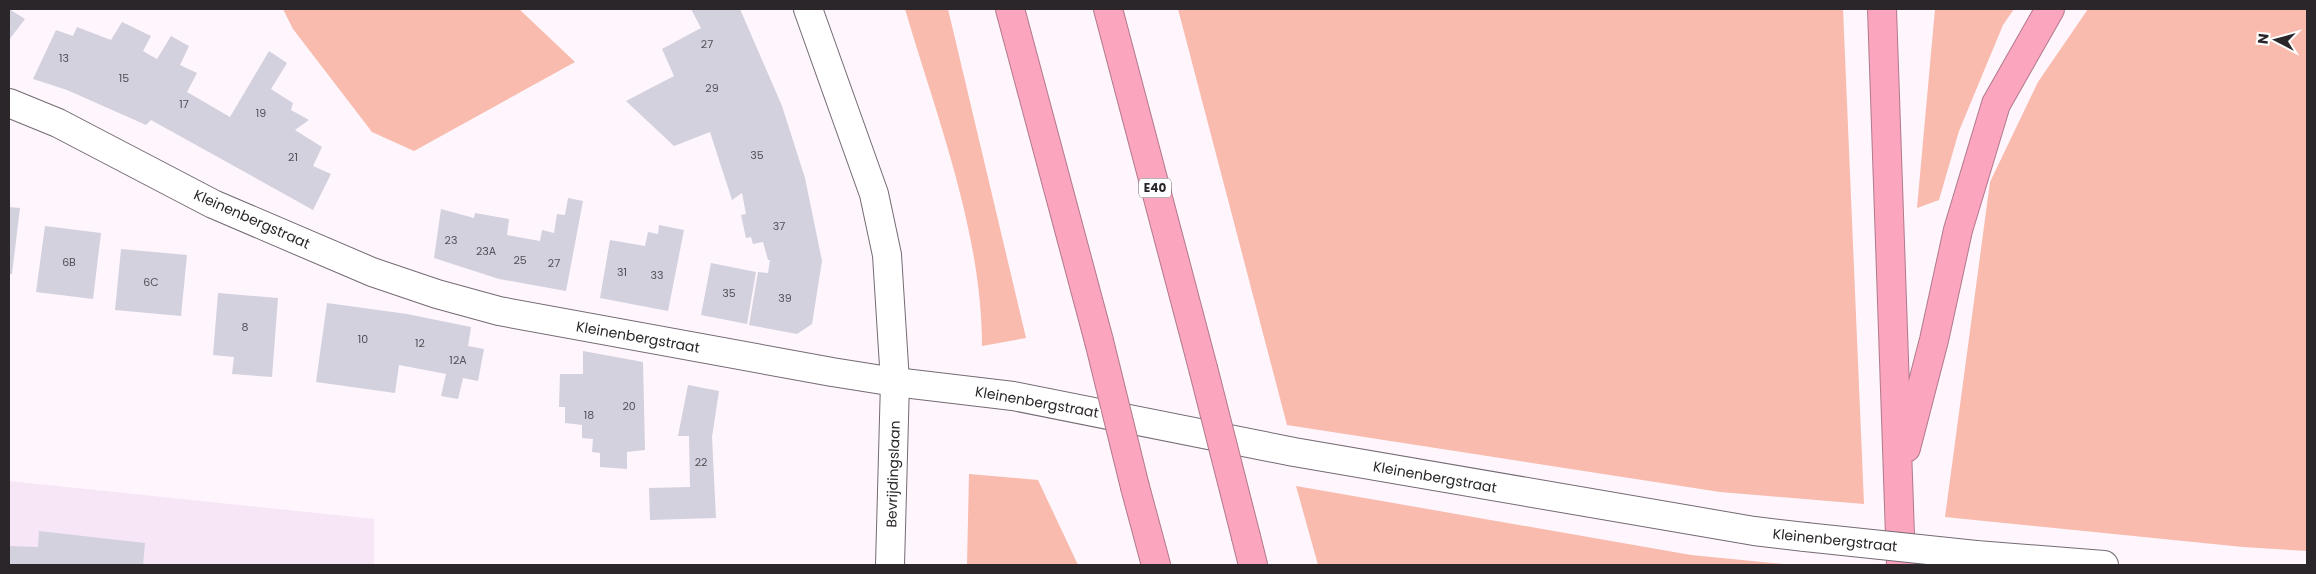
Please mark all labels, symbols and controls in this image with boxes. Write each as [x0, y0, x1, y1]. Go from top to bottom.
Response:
north arrow [2251, 15, 2301, 65]
text: N [2253, 32, 2274, 45]
house number: 27 [701, 36, 713, 52]
house number: 13 [59, 50, 69, 66]
house number: 15 [119, 70, 129, 86]
house number: 29 [705, 80, 719, 96]
house number: 17 [179, 96, 189, 112]
house number: 19 [256, 105, 266, 121]
house number: 35 [750, 147, 764, 163]
house number: 21 [288, 149, 298, 165]
road number: E40 [1139, 178, 1171, 198]
street label: Kleinenbergstraat [191, 184, 313, 254]
house number: 37 [773, 218, 785, 234]
house number: 23 [445, 232, 457, 248]
house number: 23A [476, 243, 497, 259]
house number: 25 [513, 252, 527, 268]
house number: 6B [62, 254, 76, 270]
house number: 27 [548, 255, 560, 271]
house number: 31 [617, 264, 627, 280]
house number: 33 [651, 267, 663, 283]
house number: 6C [143, 274, 159, 290]
house number: 35 [722, 285, 736, 301]
house number: 39 [778, 290, 792, 306]
street label: Kleinenbergstraat [575, 316, 701, 358]
house number: 8 [242, 319, 249, 335]
house number: 10 [358, 331, 368, 347]
house number: 12 [415, 335, 425, 351]
house number: 12A [449, 352, 467, 368]
street label: Kleinenbergstraat [974, 381, 1100, 423]
house number: 20 [622, 398, 636, 414]
house number: 18 [584, 407, 594, 423]
street label: Bevrijdingslaan [881, 420, 905, 528]
house number: 22 [695, 454, 707, 470]
street label: Kleinenbergstraat [1372, 456, 1498, 498]
street label: Kleinenbergstraat [1772, 524, 1898, 556]

